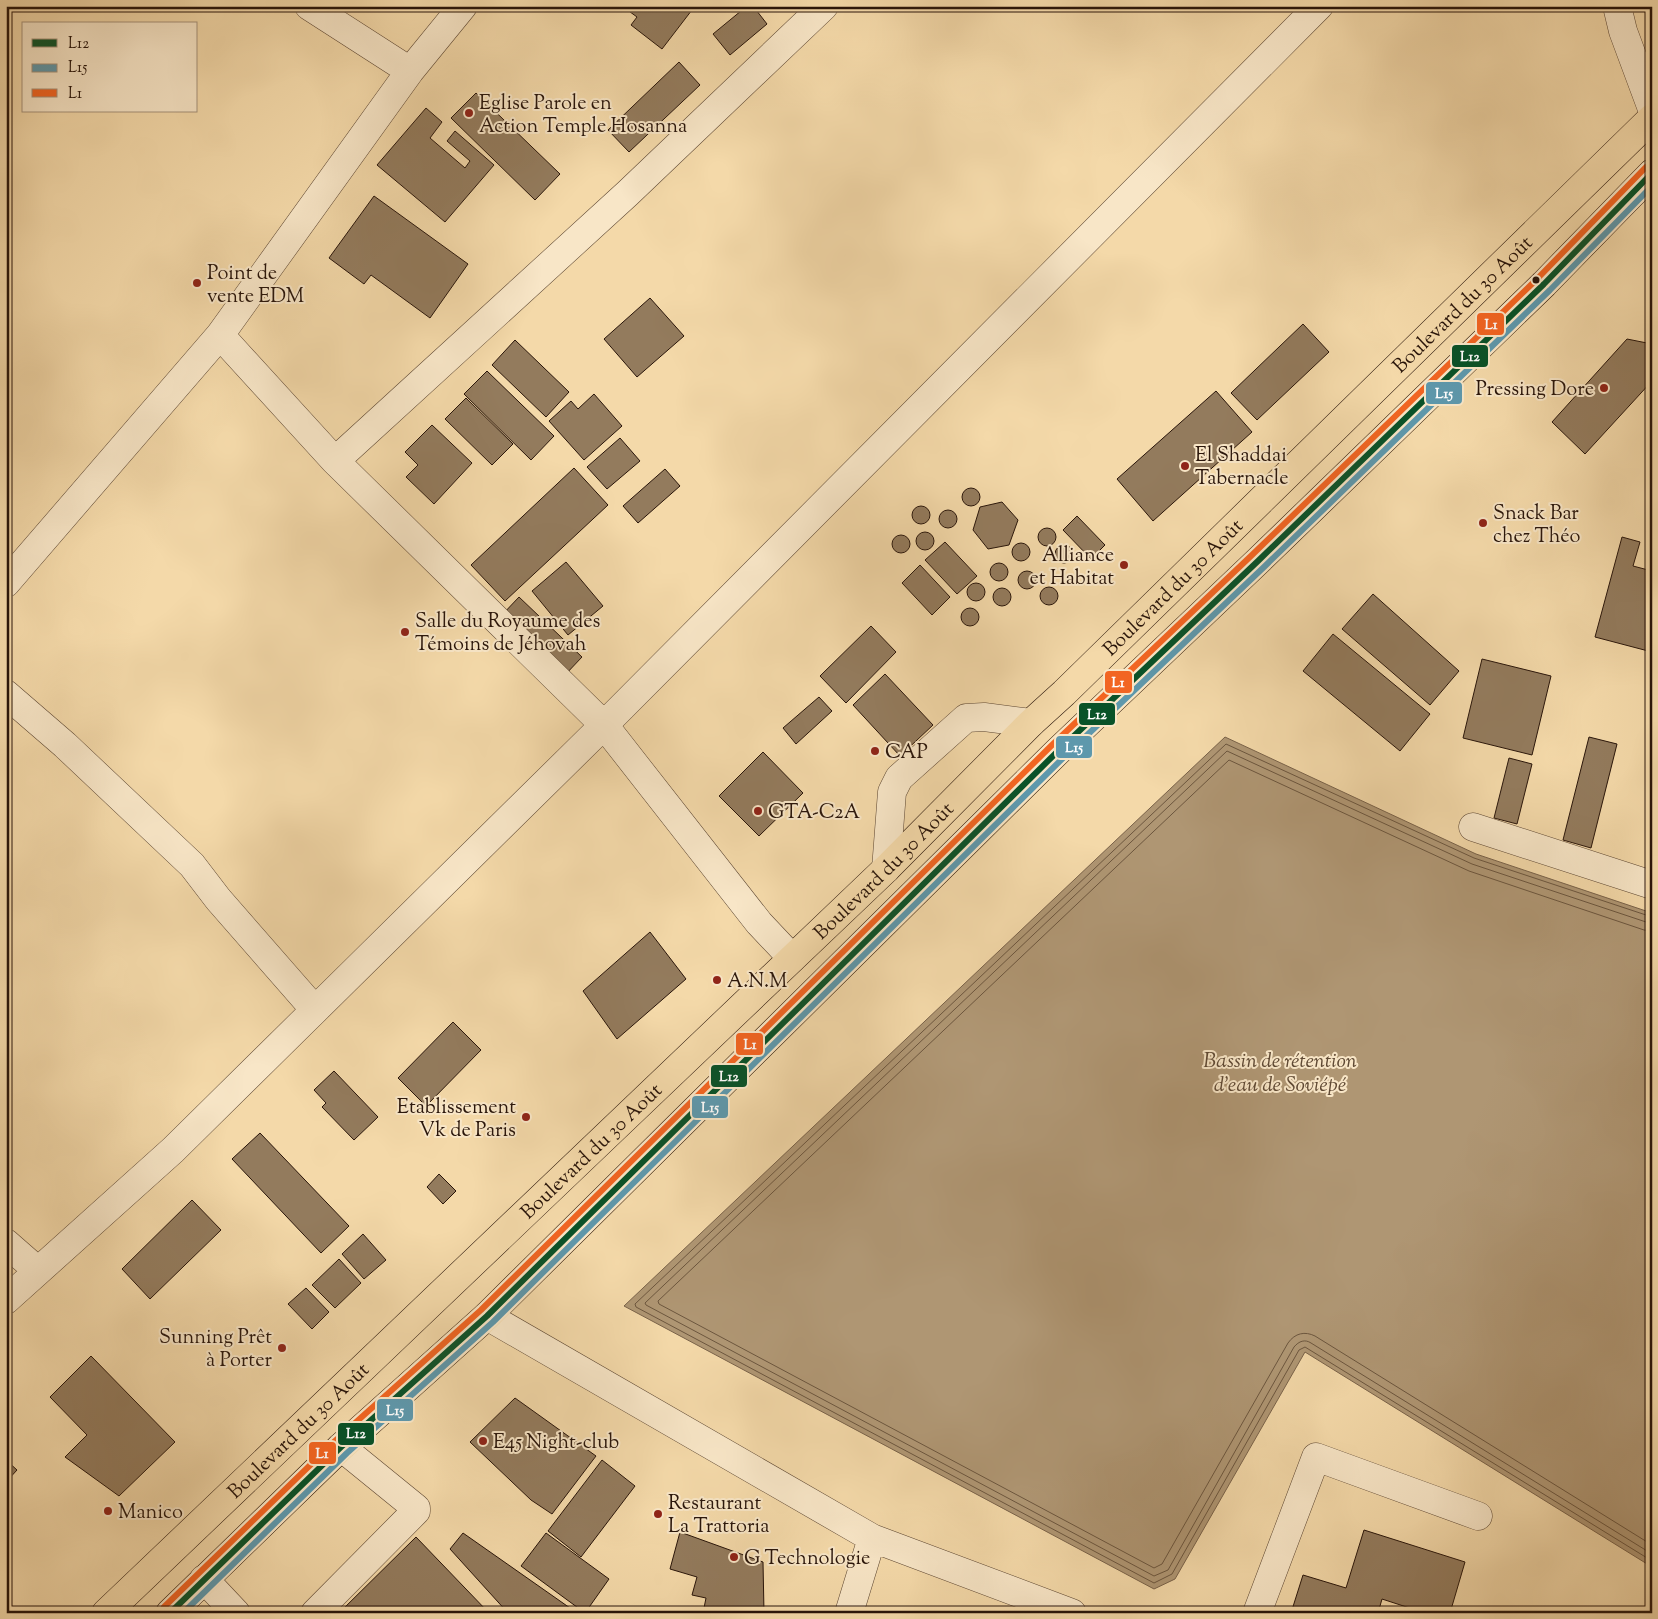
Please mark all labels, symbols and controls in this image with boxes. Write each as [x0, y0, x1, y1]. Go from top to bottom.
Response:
legend [22, 22, 198, 112]
text: L12 [68, 34, 89, 55]
text: L15 [68, 58, 87, 79]
text: L1 [68, 84, 82, 105]
place label: Eglise Parole en Action Temple Hosanna [479, 90, 687, 142]
marker: Eglise Parole en Action Temple Hosanna [463, 107, 475, 119]
street label: Boulevard du 30 Août [1387, 230, 1541, 381]
place label: Point de vente EDM [207, 260, 304, 312]
unlabelled marker [1531, 275, 1541, 285]
marker: Point de vente EDM [191, 277, 203, 289]
line badge: L1 [1476, 312, 1505, 336]
text: L1 [1484, 316, 1498, 336]
line badge: L12 [1451, 344, 1489, 368]
text: L12 [1460, 348, 1480, 368]
place label: Pressing Dore [1476, 376, 1594, 405]
line badge: L15 [1425, 381, 1463, 405]
marker: Pressing Dore [1598, 382, 1610, 394]
text: L15 [1435, 385, 1453, 405]
place label: El Shaddai Tabernacle [1195, 442, 1288, 494]
marker: El Shaddai Tabernacle [1179, 460, 1191, 472]
place label: Snack Bar chez Théo [1493, 500, 1581, 552]
street label: Boulevard du 30 Août [1097, 513, 1251, 664]
marker: Snack Bar chez Théo [1477, 517, 1489, 529]
place label: Alliance et Habitat [1030, 542, 1114, 594]
marker: Alliance et Habitat [1118, 559, 1130, 571]
place label: Salle du Royaume des Témoins de Jéhovah [415, 608, 600, 660]
marker: Salle du Royaume des Témoins de Jéhovah [399, 626, 411, 638]
line badge: L1 [1104, 670, 1133, 694]
text: L1 [1111, 674, 1125, 694]
line badge: L12 [1078, 702, 1116, 726]
text: L12 [1087, 706, 1107, 726]
line badge: L15 [1055, 735, 1093, 759]
place label: CAP [885, 739, 928, 768]
text: L15 [1065, 739, 1083, 759]
marker: CAP [869, 745, 881, 757]
street label: Boulevard du 30 Août [808, 796, 962, 948]
place label: GTA-C2A [768, 799, 860, 828]
marker: GTA-C2A [752, 805, 764, 817]
place label: A.N.M [727, 968, 787, 997]
marker: A.N.M [711, 974, 723, 986]
line badge: L1 [735, 1032, 764, 1056]
text: L1 [743, 1036, 757, 1056]
water label: Bassin de rétention d'eau de Soviépé [1203, 1047, 1357, 1101]
line badge: L12 [710, 1064, 748, 1088]
text: L12 [719, 1068, 739, 1088]
street label: Boulevard du 30 Août [515, 1077, 670, 1227]
place label: Etablissement Vk de Paris [397, 1094, 516, 1146]
line badge: L15 [691, 1095, 729, 1119]
text: L15 [701, 1099, 719, 1119]
marker: Etablissement Vk de Paris [520, 1111, 532, 1123]
place label: Sunning Prêt à Porter [159, 1324, 272, 1376]
marker: Sunning Prêt à Porter [276, 1342, 288, 1354]
street label: Boulevard du 30 Août [222, 1357, 377, 1507]
line badge: L15 [376, 1398, 414, 1422]
text: L15 [386, 1402, 404, 1422]
line badge: L12 [337, 1422, 375, 1446]
text: L12 [346, 1425, 366, 1445]
place label: E45 Night-club [493, 1429, 619, 1458]
marker: E45 Night-club [477, 1435, 489, 1447]
line badge: L1 [308, 1441, 337, 1465]
text: L1 [315, 1445, 329, 1465]
place label: Restaurant La Trattoria [668, 1490, 769, 1542]
place label: Manico [118, 1499, 183, 1528]
marker: Manico [102, 1505, 114, 1517]
marker: Restaurant La Trattoria [652, 1508, 664, 1520]
place label: G Technologie [744, 1545, 870, 1574]
marker: G Technologie [728, 1551, 740, 1563]

